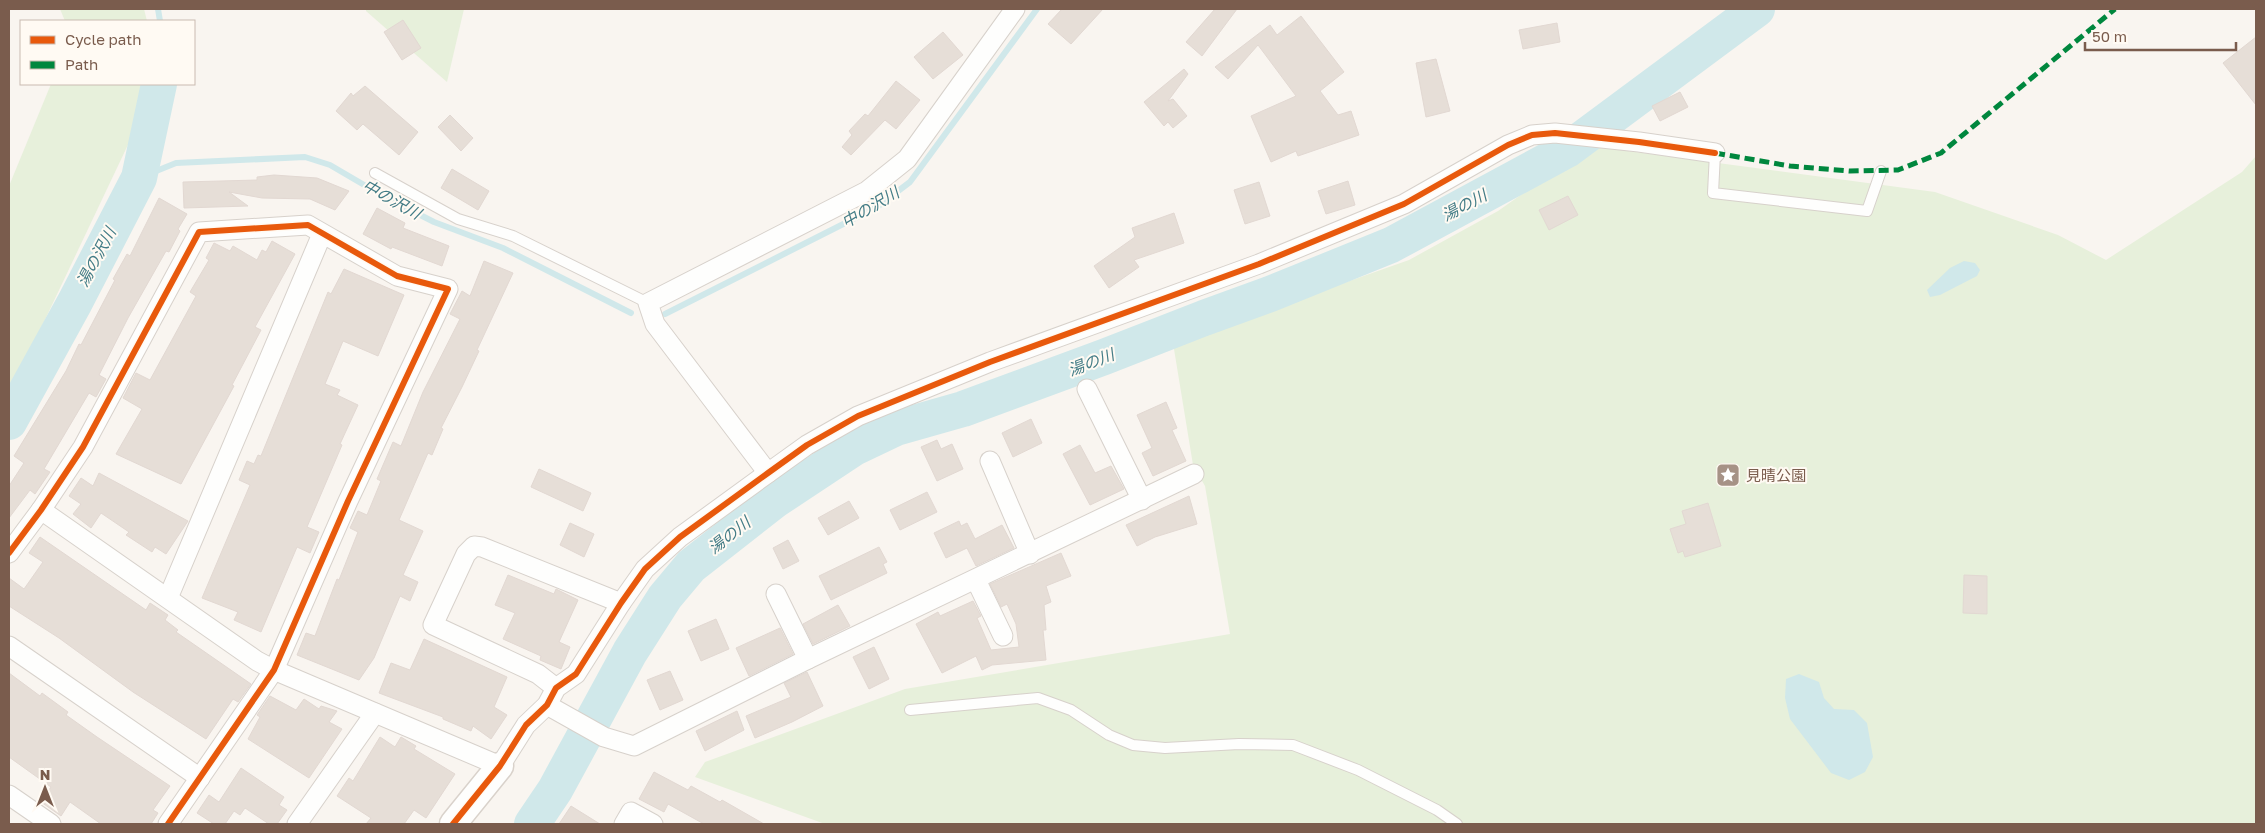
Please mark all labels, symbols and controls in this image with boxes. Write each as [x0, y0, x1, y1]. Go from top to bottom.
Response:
legend [20, 20, 195, 85]
scale bar [2085, 20, 2236, 52]
text: 50 m [2092, 27, 2127, 45]
text: Cycle path [65, 30, 141, 48]
text: Path [65, 55, 98, 73]
water label: 中の沢川 [359, 175, 427, 224]
water label: 中の沢川 [837, 181, 904, 232]
water label: 湯の川 [1438, 184, 1492, 225]
water label: 湯の沢川 [72, 222, 121, 290]
water label: 湯の川 [1065, 343, 1119, 380]
place icon: 見晴公園 [1715, 462, 1741, 488]
place label: 見晴公園 [1746, 466, 1806, 484]
water label: 湯の川 [704, 511, 756, 558]
north arrow [20, 763, 70, 813]
text: N [40, 766, 50, 783]

